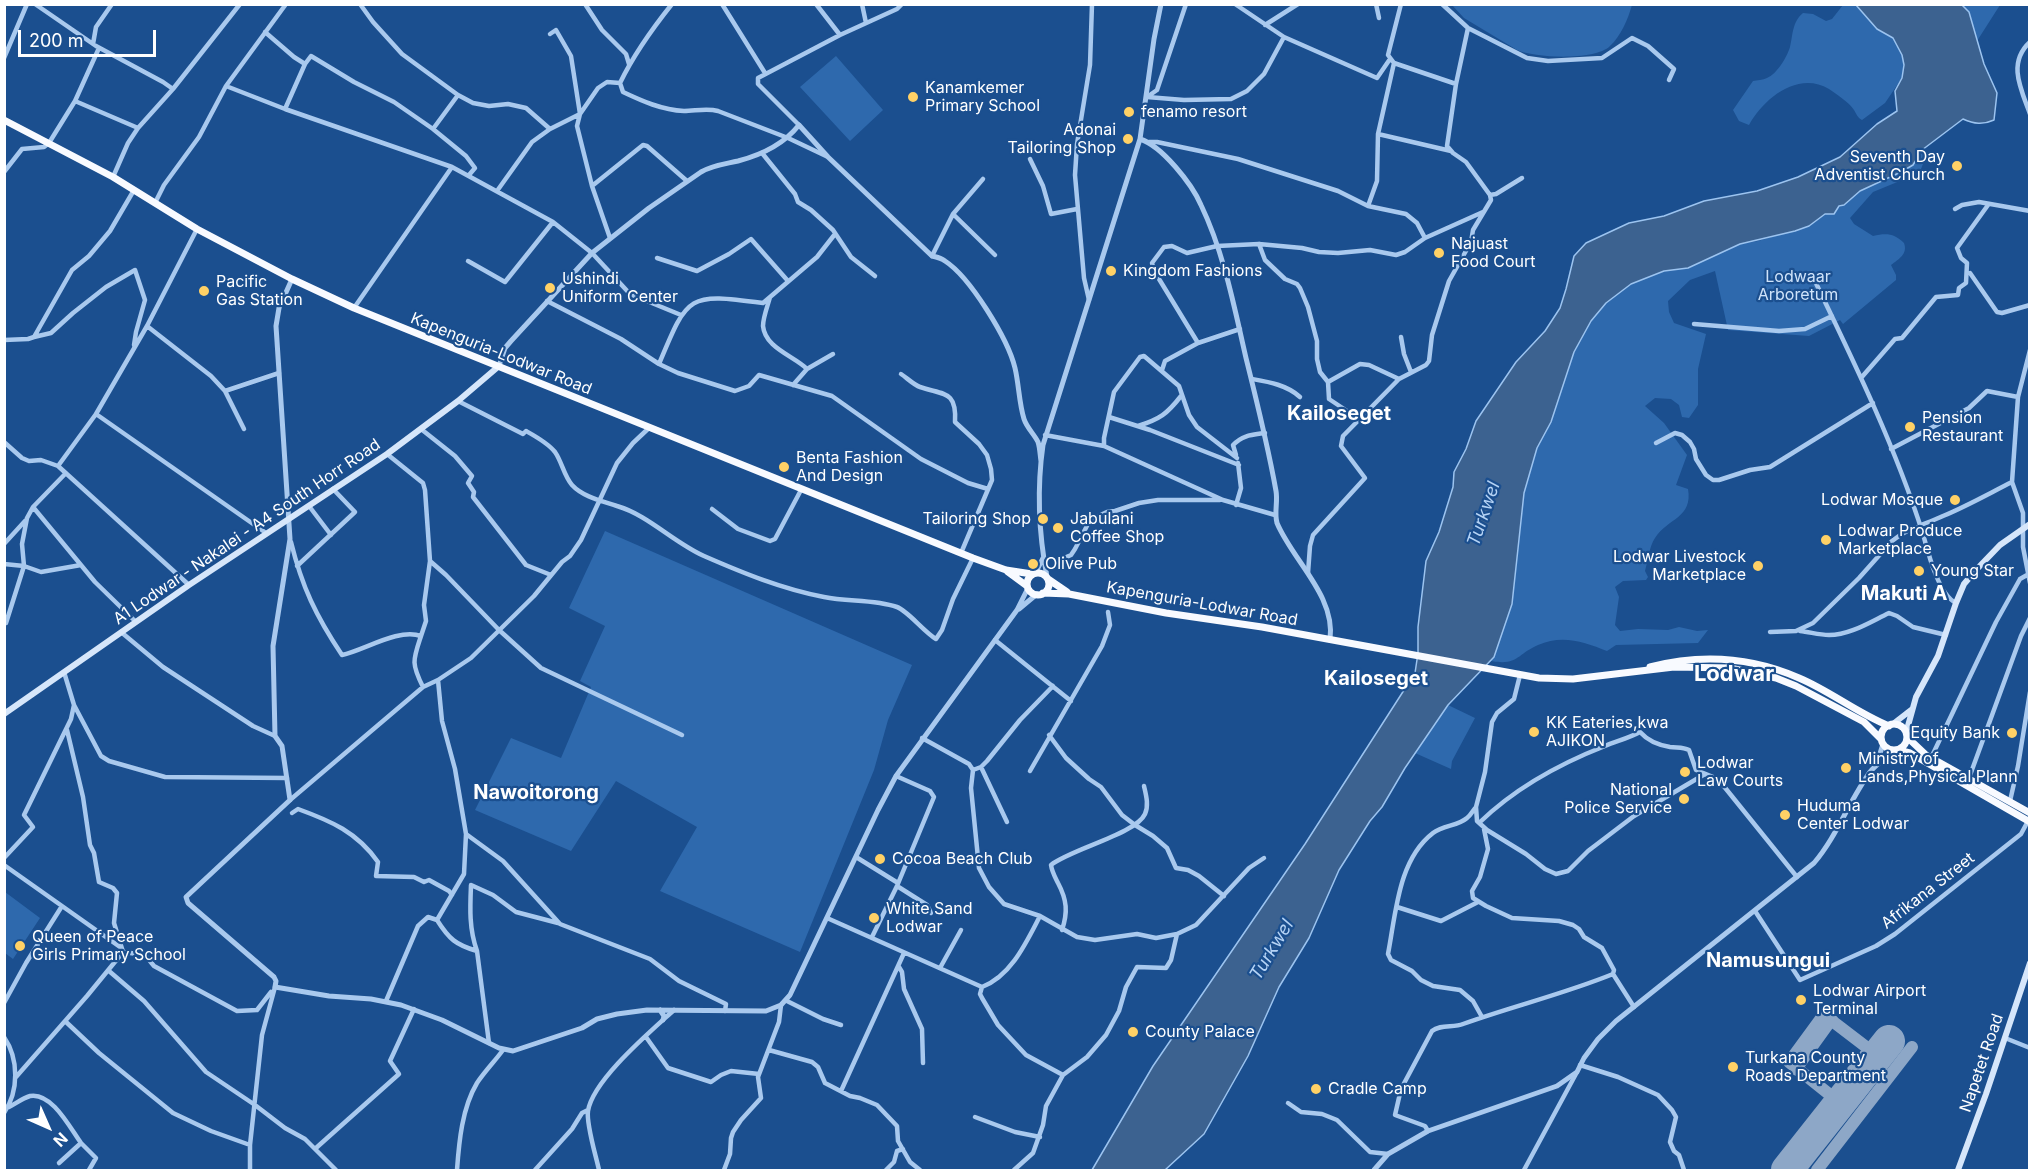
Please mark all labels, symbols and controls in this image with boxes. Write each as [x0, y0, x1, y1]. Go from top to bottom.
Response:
scale bar [21, 18, 159, 56]
text: 200 m [29, 30, 84, 51]
place label: Kanamkemer Primary School [925, 78, 1040, 116]
marker: Kanamkemer Primary School [906, 90, 920, 104]
place label: fenamo resort [1141, 102, 1247, 122]
marker: fenamo resort [1122, 105, 1136, 119]
place label: Adonai Tailoring Shop [1007, 120, 1116, 158]
marker: Adonai Tailoring Shop [1121, 132, 1135, 146]
place label: Seventh Day Adventist Church [1814, 147, 1945, 185]
marker: Seventh Day Adventist Church [1950, 159, 1964, 173]
place label: Najuast Food Court [1451, 234, 1536, 272]
marker: Najuast Food Court [1432, 246, 1446, 260]
place label: Kingdom Fashions [1123, 261, 1262, 281]
marker: Kingdom Fashions [1104, 264, 1118, 278]
park label: Lodwaar Arboretum [1758, 267, 1838, 305]
place label: Ushindi Uniform Center [562, 269, 678, 307]
place label: Pacific Gas Station [216, 272, 303, 310]
marker: Ushindi Uniform Center [543, 281, 557, 295]
marker: Pacific Gas Station [197, 284, 211, 298]
street label: Kapenguria-Lodwar Road [408, 309, 594, 399]
district label: Kailoseget [1287, 402, 1391, 426]
place label: Pension Restaurant [1922, 408, 2003, 446]
marker: Pension Restaurant [1903, 420, 1917, 434]
street label: A1 Lodwar - Nakalei - A4 South Horr Road [110, 435, 384, 629]
place label: Benta Fashion And Design [796, 448, 903, 486]
marker: Benta Fashion And Design [777, 460, 791, 474]
water label: Turkwel [1463, 479, 1505, 549]
place label: Lodwar Mosque [1821, 490, 1943, 510]
marker: Lodwar Mosque [1948, 493, 1962, 507]
place label: Tailoring Shop [922, 509, 1031, 529]
place label: Jabulani Coffee Shop [1070, 509, 1164, 547]
marker: Tailoring Shop [1036, 512, 1050, 526]
marker: Jabulani Coffee Shop [1051, 521, 1065, 535]
place label: Lodwar Produce Marketplace [1838, 521, 1962, 559]
marker: Lodwar Produce Marketplace [1819, 533, 1833, 547]
place label: Lodwar Livestock Marketplace [1613, 547, 1746, 585]
place label: Olive Pub [1045, 554, 1117, 574]
marker: Olive Pub [1026, 557, 1040, 571]
marker: Lodwar Livestock Marketplace [1751, 559, 1765, 573]
place label: Young Star [1931, 561, 2014, 581]
marker: Young Star [1912, 564, 1926, 578]
street label: Kapenguria-Lodwar Road [1105, 578, 1299, 630]
district label: Makuti A [1861, 582, 1947, 606]
district label: Lodwar [1694, 661, 1774, 687]
district label: Kailoseget [1324, 667, 1428, 691]
place label: KK Eateries,kwa AJIKON [1546, 713, 1668, 751]
place label: Equity Bank [1911, 723, 2000, 743]
marker: KK Eateries,kwa AJIKON [1527, 725, 1541, 739]
marker: Equity Bank [2005, 726, 2019, 740]
place label: Ministry of Lands,Physical Plann [1858, 749, 2018, 787]
place label: Lodwar Law Courts [1697, 753, 1783, 791]
marker: Ministry of Lands,Physical Plann [1839, 761, 1853, 775]
marker: Lodwar Law Courts [1678, 765, 1692, 779]
place label: National Police Service [1564, 780, 1672, 818]
district label: Nawoitorong [473, 781, 599, 805]
marker: National Police Service [1677, 792, 1691, 806]
place label: Huduma Center Lodwar [1797, 796, 1909, 834]
marker: Huduma Center Lodwar [1778, 808, 1792, 822]
place label: Cocoa Beach Club [892, 849, 1033, 869]
street label: Afrikana Street [1878, 849, 1978, 933]
marker: Cocoa Beach Club [873, 852, 887, 866]
place label: White Sand Lodwar [886, 899, 973, 937]
marker: White Sand Lodwar [867, 911, 881, 925]
water label: Turkwel [1245, 916, 1299, 984]
place label: Queen of Peace Girls Primary School [32, 927, 186, 965]
marker: Queen of Peace Girls Primary School [13, 939, 27, 953]
district label: Namusungui [1706, 949, 1830, 973]
place label: Lodwar Airport Terminal [1813, 981, 1926, 1019]
marker: Lodwar Airport Terminal [1794, 993, 1808, 1007]
street label: Napetet Road [1956, 1011, 2008, 1115]
place label: County Palace [1145, 1022, 1255, 1042]
marker: County Palace [1126, 1025, 1140, 1039]
place label: Turkana County Roads Department [1745, 1048, 1886, 1086]
marker: Turkana County Roads Department [1726, 1060, 1740, 1074]
place label: Cradle Camp [1328, 1079, 1427, 1099]
marker: Cradle Camp [1309, 1082, 1323, 1096]
north arrow [18, 1097, 78, 1157]
text: N [49, 1128, 72, 1151]

